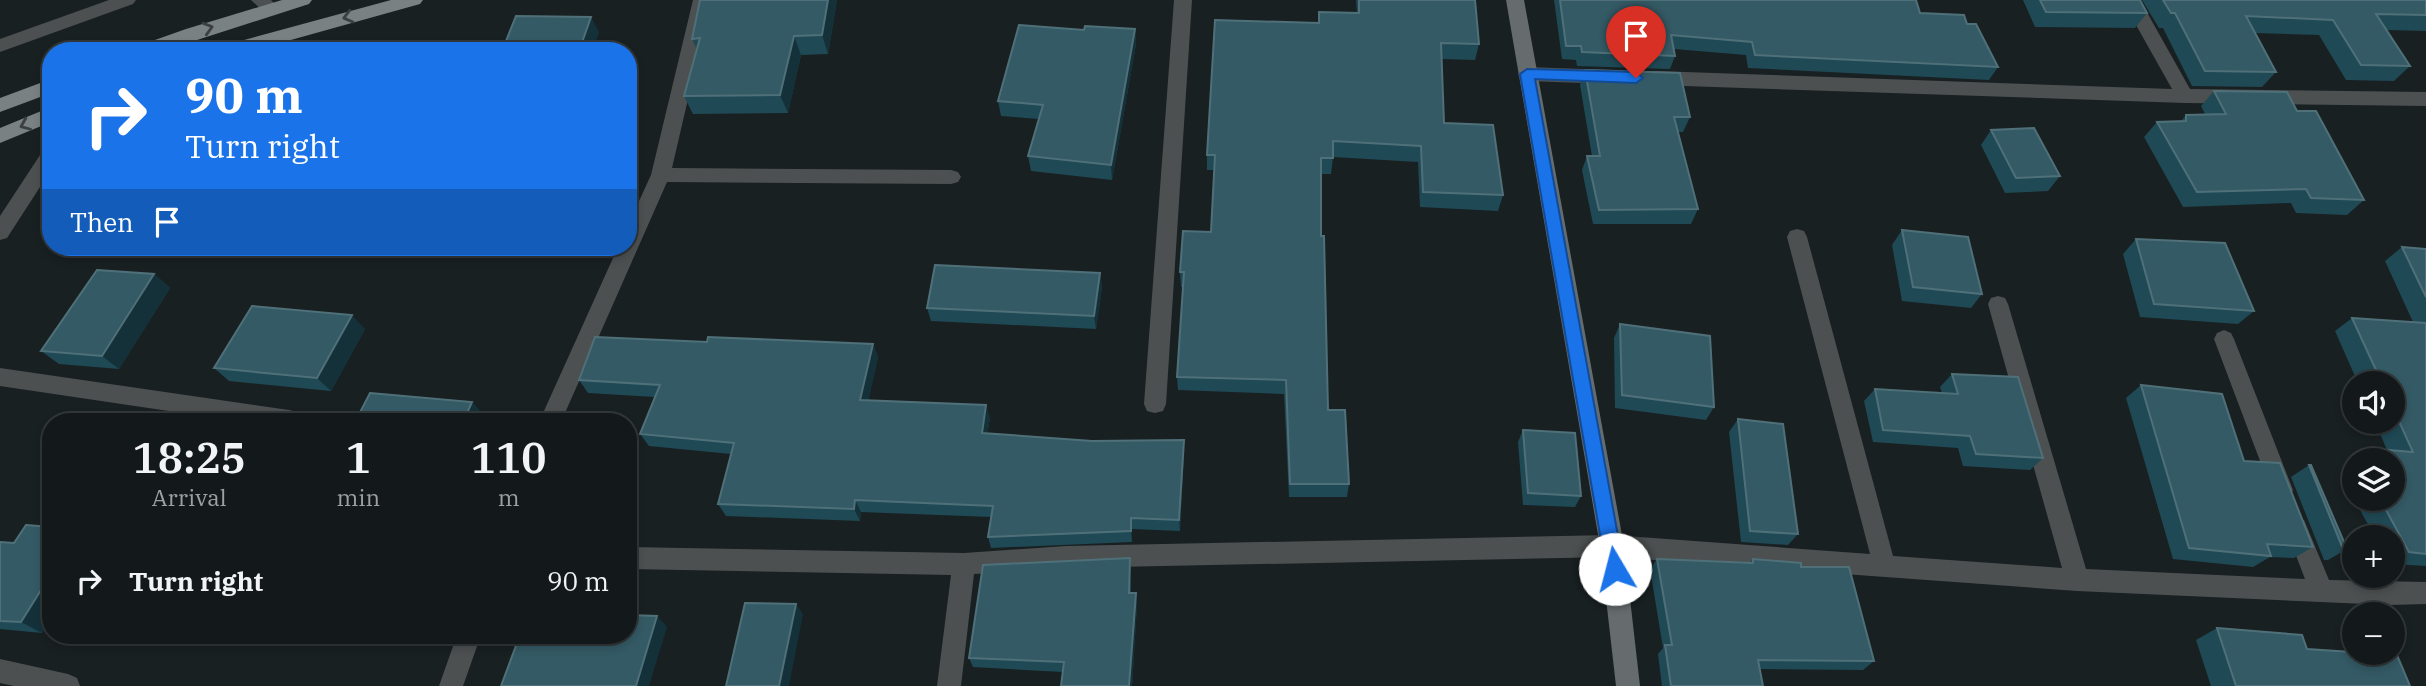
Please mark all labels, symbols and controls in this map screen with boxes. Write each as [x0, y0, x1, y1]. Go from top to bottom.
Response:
pin [1606, 6, 1666, 78]
one-way arrow [342, 9, 354, 23]
icon: arrive [1617, 17, 1655, 55]
one-way arrow [202, 21, 214, 36]
text: 90 m [185, 63, 303, 126]
icon: right [70, 70, 161, 161]
one-way arrow [20, 117, 33, 131]
text: Turn right [185, 125, 340, 167]
icon: arrive [148, 203, 186, 241]
text: Then [70, 205, 134, 239]
map controls [2342, 371, 2405, 665]
button: sound [2342, 371, 2405, 434]
text: 18:25 [133, 430, 246, 485]
text: 1 [346, 430, 371, 485]
text: 110 [471, 430, 546, 485]
button: layers [2342, 448, 2405, 511]
text: Arrival [152, 482, 227, 512]
text: min [336, 482, 380, 512]
text: m [498, 482, 520, 512]
button: + [2342, 525, 2405, 588]
position arrow [1578, 532, 1652, 606]
icon: right [70, 562, 108, 600]
text: Turn right [129, 564, 263, 598]
text: 90 m [547, 564, 609, 598]
button: − [2342, 602, 2405, 665]

